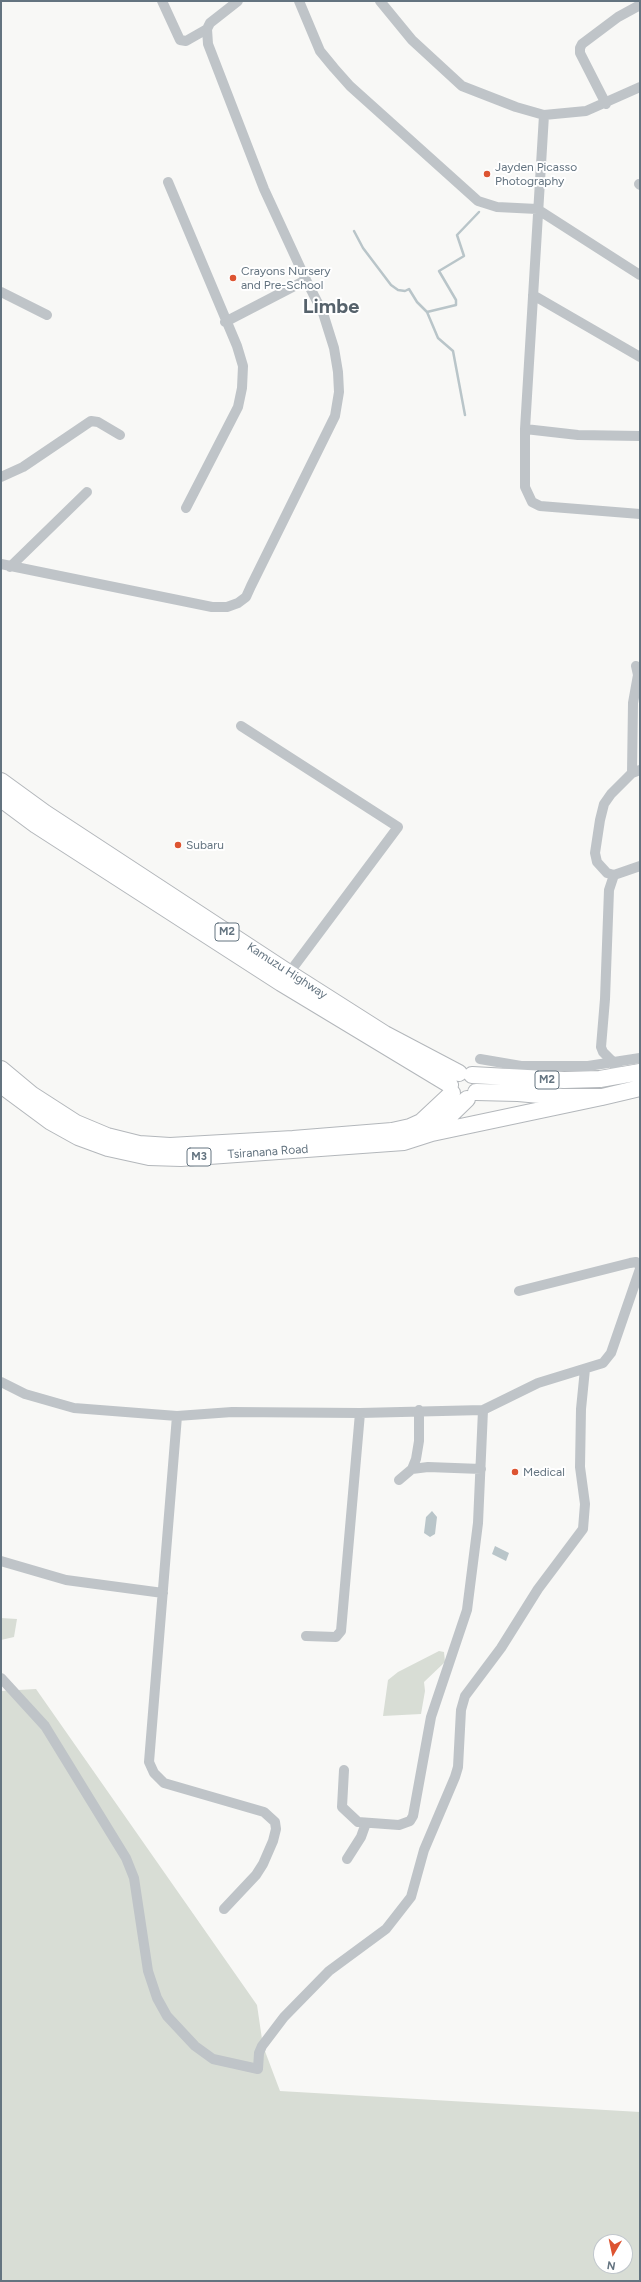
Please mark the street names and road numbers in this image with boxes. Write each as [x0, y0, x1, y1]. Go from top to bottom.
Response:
road number: M2 [215, 923, 239, 941]
street label: Kamuzu Highway [244, 940, 330, 1002]
road number: M2 [535, 1071, 559, 1089]
street label: Tsiranana Road [227, 1142, 309, 1162]
road number: M3 [187, 1148, 211, 1166]

